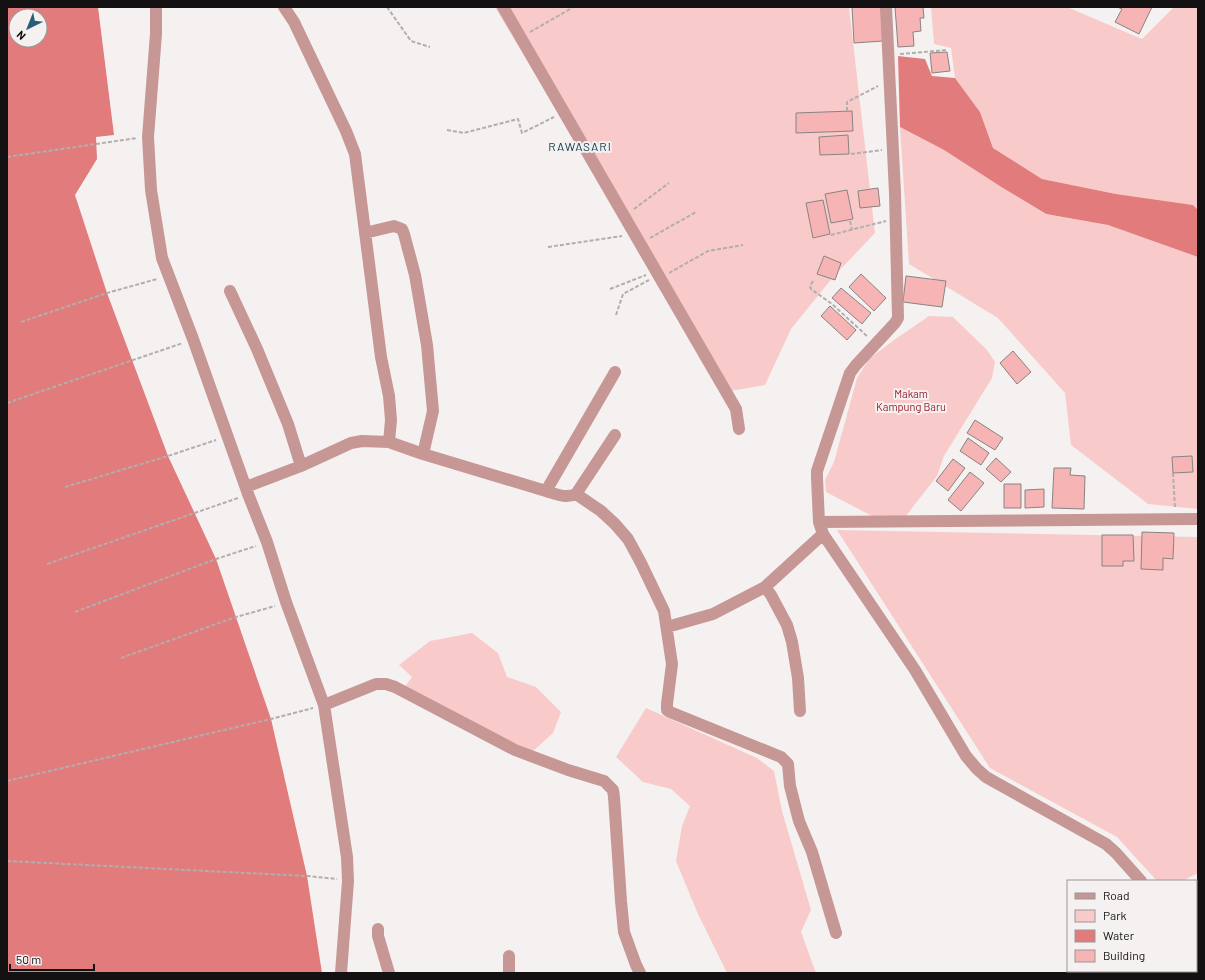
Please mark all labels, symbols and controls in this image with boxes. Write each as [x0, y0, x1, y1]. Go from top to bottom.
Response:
north arrow [8, 8, 48, 48]
text: N [14, 28, 28, 43]
district label: RAWASARI [548, 139, 612, 153]
park label: Makam Kampung Baru [876, 387, 946, 413]
legend [1067, 880, 1197, 972]
text: Road [1103, 888, 1130, 902]
text: Park [1103, 908, 1127, 922]
text: Water [1103, 928, 1135, 942]
scale bar [10, 946, 94, 972]
text: Building [1103, 948, 1145, 962]
text: 50 m [16, 952, 41, 966]

